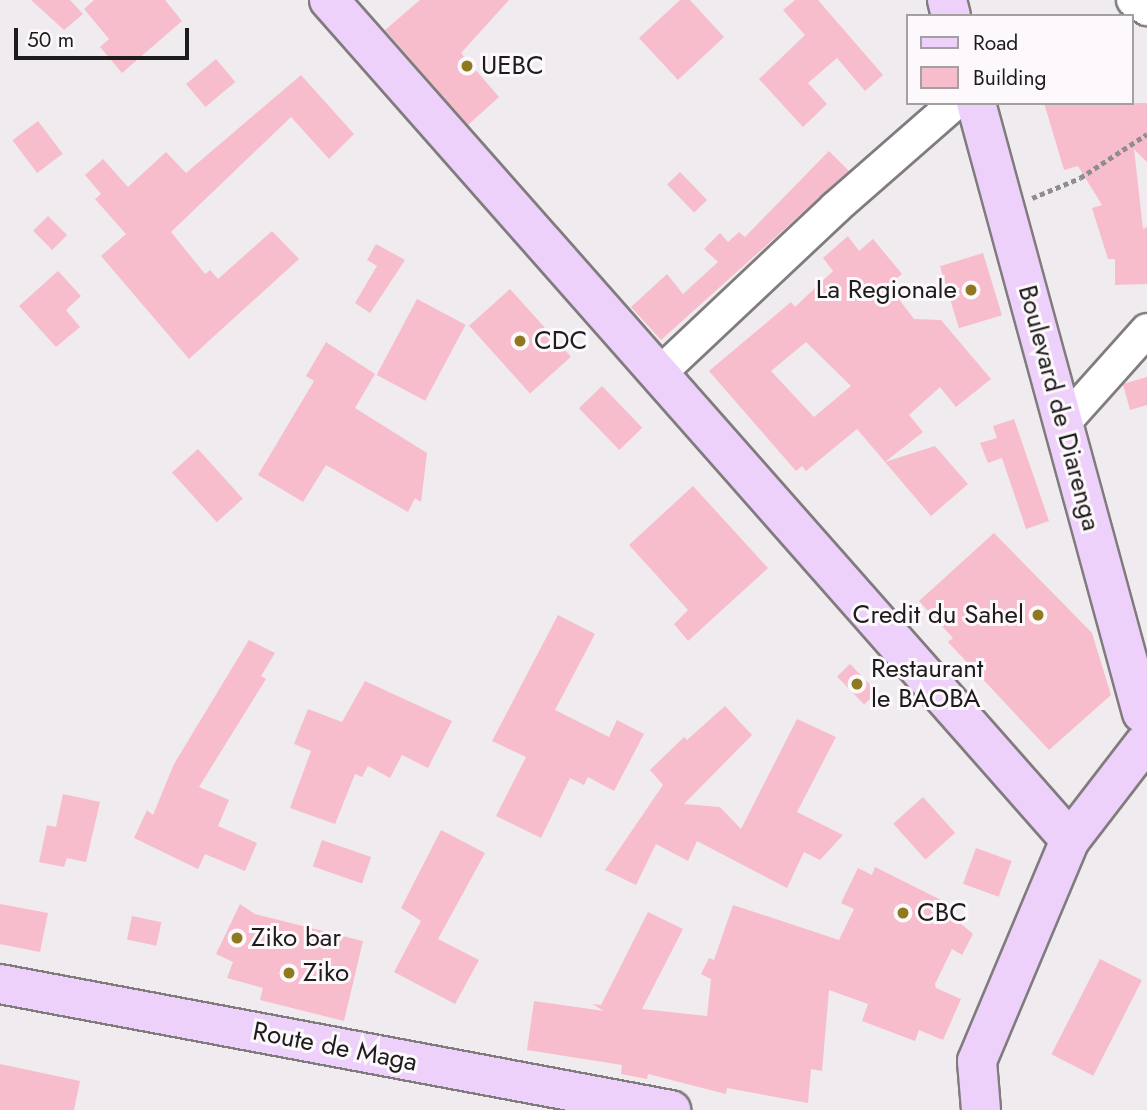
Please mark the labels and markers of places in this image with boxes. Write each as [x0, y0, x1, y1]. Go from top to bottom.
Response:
place label: UEBC [481, 50, 544, 82]
marker: UEBC [459, 58, 475, 74]
place label: La Regionale [816, 274, 957, 306]
marker: La Regionale [963, 282, 979, 298]
place label: CDC [534, 325, 587, 357]
marker: CDC [512, 333, 528, 349]
place label: Credit du Sahel [853, 599, 1024, 631]
marker: Credit du Sahel [1030, 607, 1046, 623]
place label: Restaurant le BAOBA [871, 653, 983, 714]
marker: Restaurant le BAOBA [849, 676, 865, 692]
place label: CBC [917, 897, 967, 929]
marker: CBC [895, 905, 911, 921]
place label: Ziko bar [251, 922, 341, 954]
marker: Ziko bar [229, 930, 245, 946]
place label: Ziko [303, 957, 349, 989]
marker: Ziko [281, 965, 297, 981]

